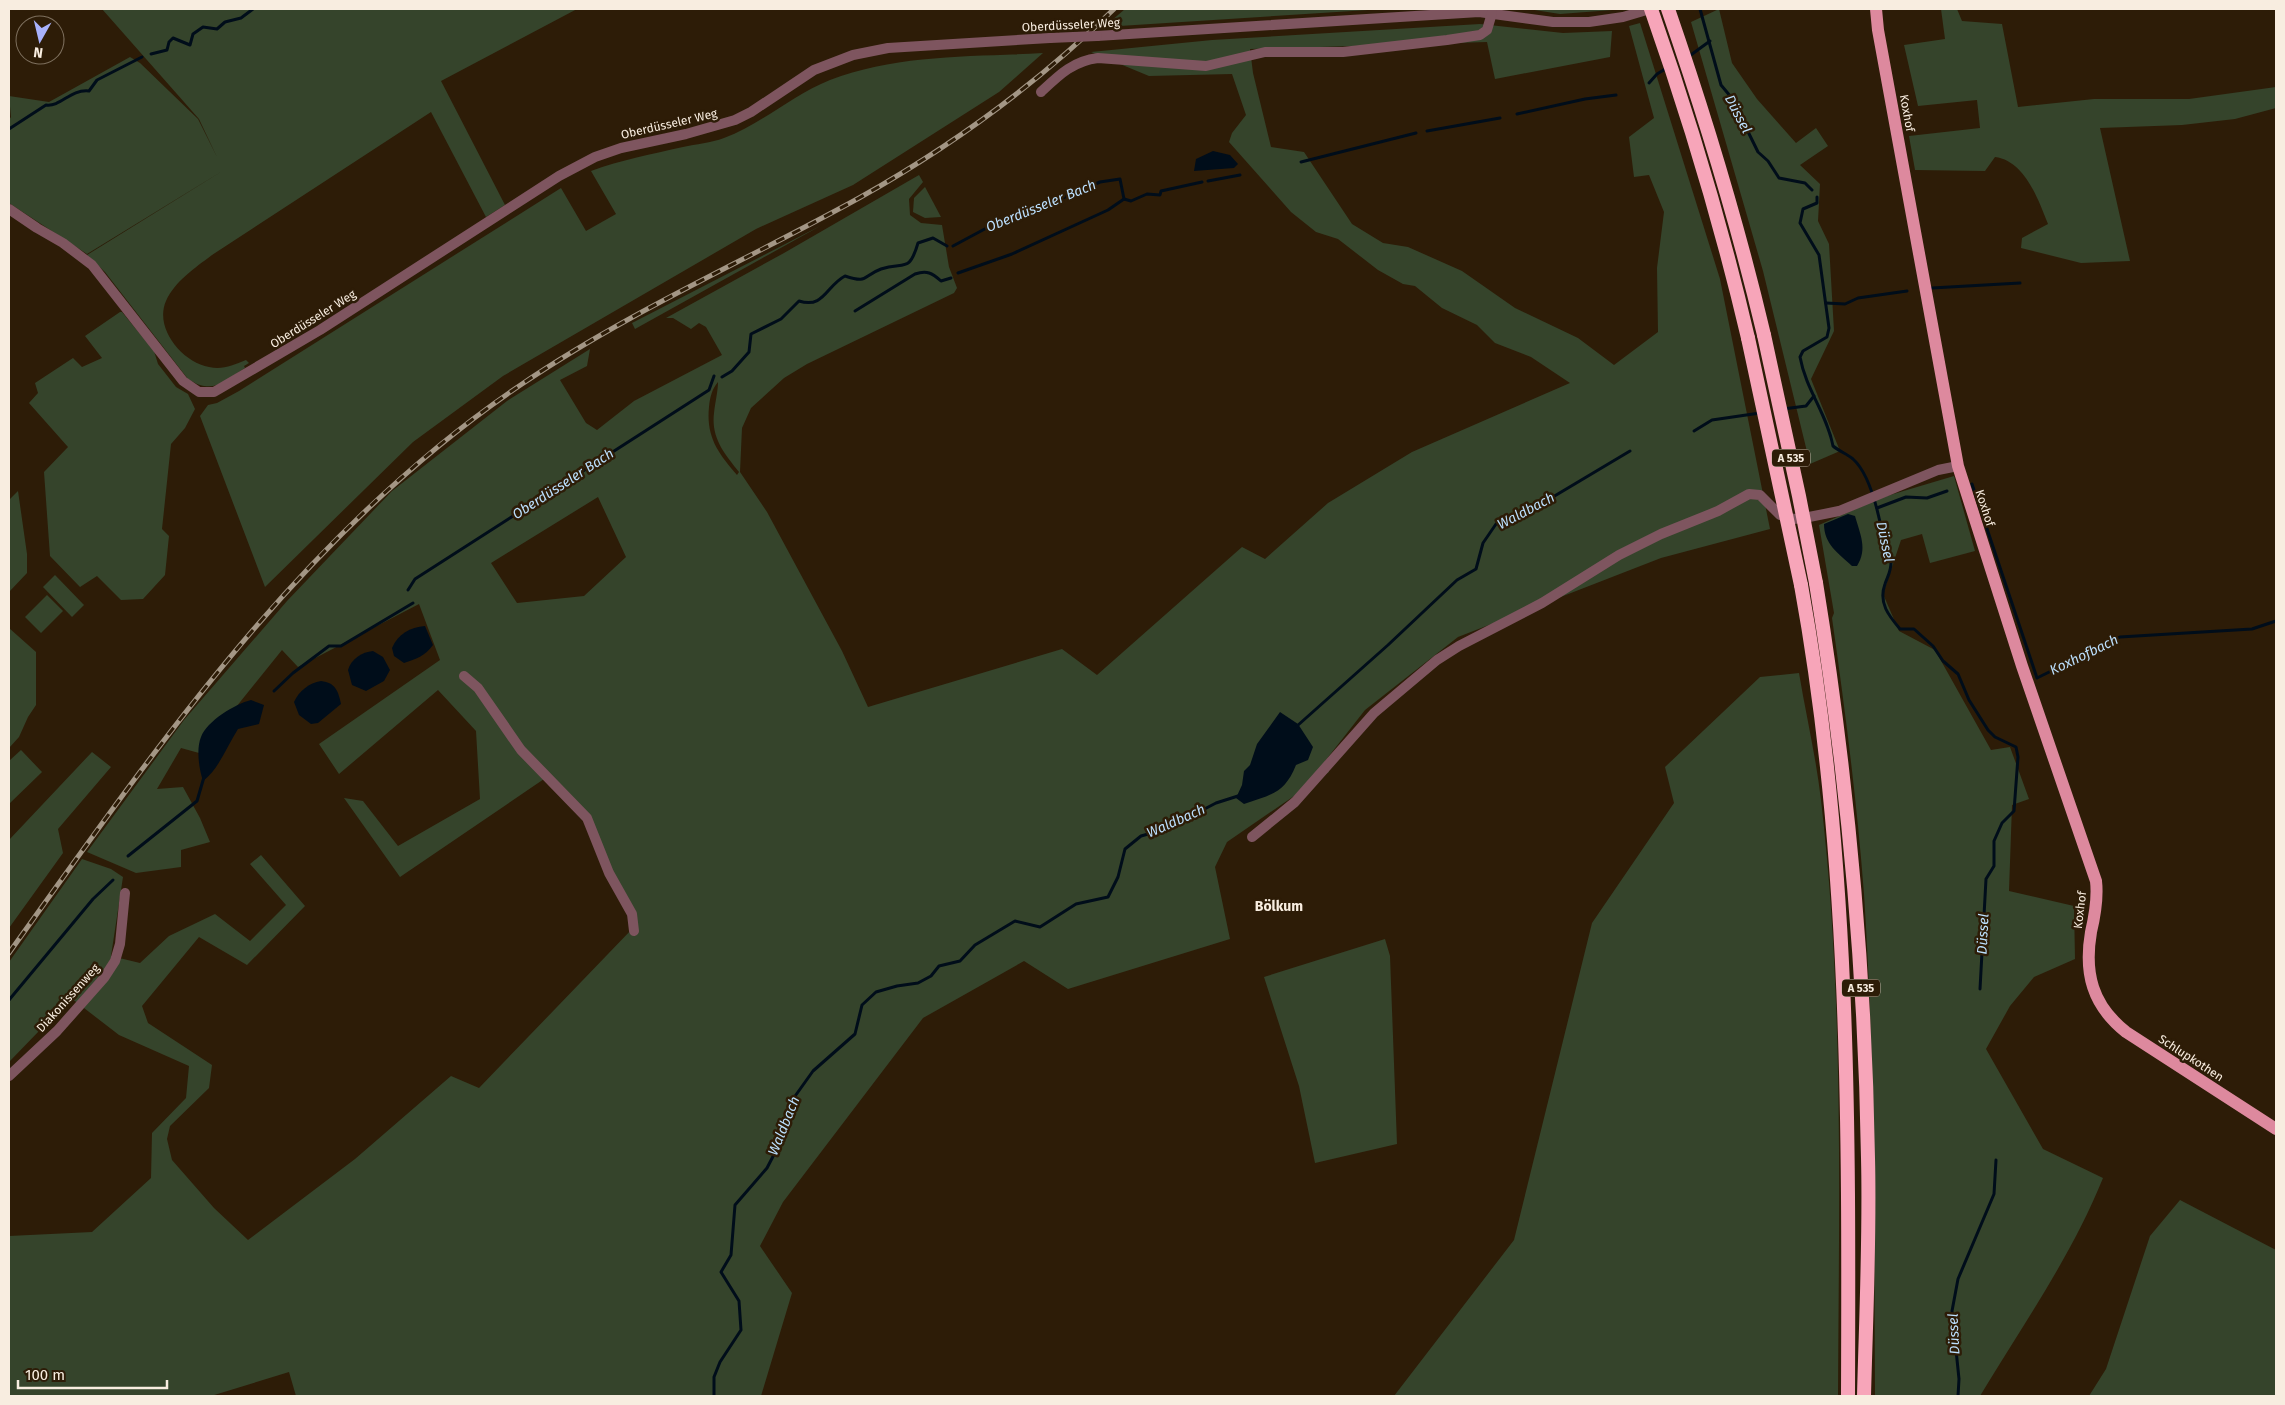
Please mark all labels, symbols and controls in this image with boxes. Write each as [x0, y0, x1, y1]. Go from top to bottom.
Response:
north arrow [15, 15, 65, 65]
street label: Oberdüsseler Weg [1021, 15, 1121, 35]
text: N [32, 43, 44, 61]
water label: Düssel [1721, 92, 1755, 136]
street label: Koxhof [1897, 93, 1917, 134]
street label: Oberdüsseler Weg [619, 106, 719, 142]
water label: Oberdüsseler Bach [983, 176, 1099, 236]
street label: Oberdüsseler Weg [268, 287, 359, 351]
water label: Oberdüsseler Bach [509, 445, 617, 523]
road number: A 535 [1772, 449, 1810, 466]
street label: Koxhof [1973, 488, 1998, 529]
water label: Waldbach [1495, 489, 1557, 533]
water label: Düssel [1872, 520, 1898, 564]
water label: Koxhofbach [2047, 631, 2121, 679]
water label: Waldbach [1144, 801, 1208, 841]
street label: Koxhof [2071, 889, 2089, 930]
district label: Bölkum [1255, 898, 1303, 915]
water label: Düssel [1973, 913, 1993, 955]
street label: Diakonissenweg [34, 960, 103, 1035]
road number: A 535 [1842, 980, 1880, 996]
street label: Schlupkothen [2156, 1032, 2226, 1084]
water label: Waldbach [764, 1094, 804, 1158]
water label: Düssel [1944, 1313, 1964, 1355]
scale bar [18, 1358, 166, 1390]
text: 100 m [25, 1366, 65, 1384]

